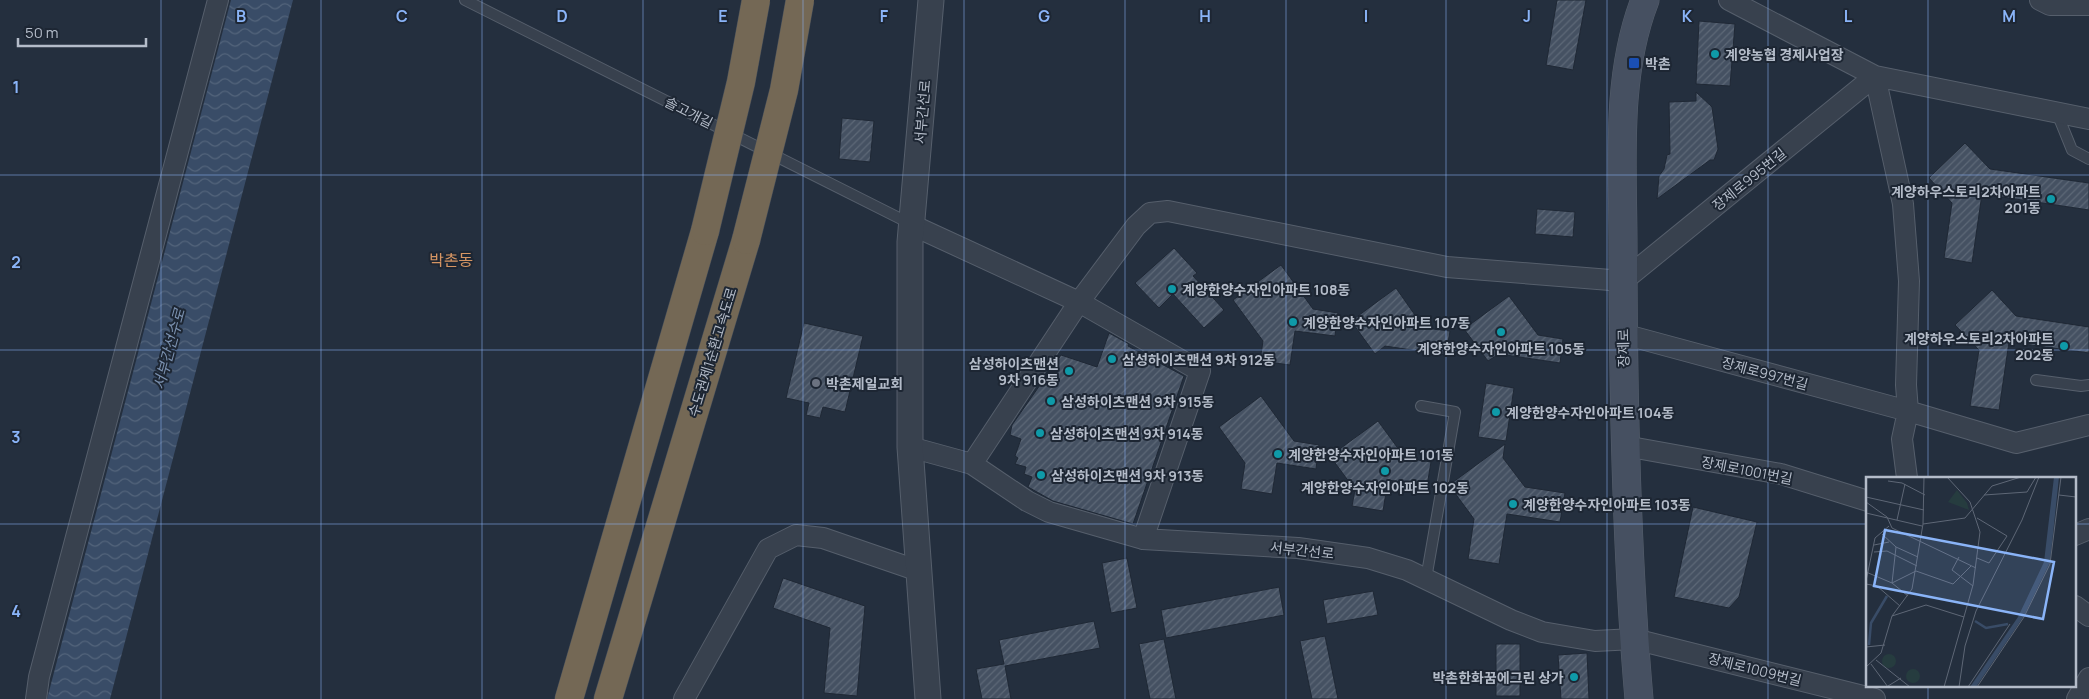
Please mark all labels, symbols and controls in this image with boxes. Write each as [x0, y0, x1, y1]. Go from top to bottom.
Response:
text: B [236, 5, 246, 27]
text: C [396, 5, 408, 27]
text: D [556, 5, 568, 27]
text: E [718, 5, 728, 27]
text: F [880, 5, 889, 27]
text: G [1038, 5, 1050, 27]
text: H [1199, 5, 1211, 27]
text: I [1364, 5, 1368, 27]
text: J [1523, 5, 1531, 27]
text: K [1682, 5, 1693, 27]
text: L [1844, 5, 1853, 27]
text: M [2002, 5, 2016, 27]
scale bar [18, 15, 145, 47]
text: 50 m [25, 22, 59, 43]
place label: 계양농협 경제사업장 [1725, 45, 1844, 64]
marker: 계양농협 경제사업장 [1709, 48, 1721, 60]
place label: 박촌 [1645, 54, 1671, 73]
marker: 박촌 [1627, 56, 1641, 70]
text: 1 [12, 76, 20, 98]
street label: 서부간선로 [910, 79, 934, 145]
street label: 솔고개길 [662, 92, 716, 132]
street label: 장제로995번길 [1708, 143, 1790, 215]
place label: 계양하우스토리2차아파트 201동 [1891, 182, 2041, 217]
marker: 계양하우스토리2차아파트 201동 [2045, 193, 2057, 205]
district label: 박촌동 [429, 249, 473, 271]
text: 2 [11, 251, 21, 273]
place label: 계양한양수자인아파트 108동 [1182, 280, 1351, 299]
marker: 계양한양수자인아파트 108동 [1166, 283, 1178, 295]
street label: 수도권제1순환고속도로 [683, 285, 741, 419]
water label: 서부간선수로 [148, 305, 190, 392]
place label: 계양한양수자인아파트 107동 [1303, 313, 1470, 332]
marker: 계양한양수자인아파트 107동 [1287, 316, 1299, 328]
marker: 계양한양수자인아파트 105동 [1495, 326, 1507, 338]
street label: 장제로 [1613, 328, 1633, 367]
place label: 계양하우스토리2차아파트 202동 [1904, 329, 2054, 364]
place label: 계양한양수자인아파트 105동 [1417, 339, 1585, 358]
marker: 계양하우스토리2차아파트 202동 [2058, 340, 2070, 352]
place label: 삼성하이츠맨션 9차 912동 [1122, 350, 1276, 369]
street label: 장제로997번길 [1720, 352, 1810, 394]
marker: 삼성하이츠맨션 9차 912동 [1106, 353, 1118, 365]
place label: 삼성하이츠맨션 9차 916동 [969, 354, 1059, 389]
marker: 삼성하이츠맨션 9차 916동 [1063, 365, 1075, 377]
place label: 박촌제일교회 [826, 374, 903, 393]
marker: 박촌제일교회 [810, 377, 822, 389]
place label: 삼성하이츠맨션 9차 915동 [1061, 392, 1214, 411]
marker: 삼성하이츠맨션 9차 915동 [1045, 395, 1057, 407]
place label: 계양한양수자인아파트 104동 [1506, 403, 1674, 422]
marker: 계양한양수자인아파트 104동 [1490, 406, 1502, 418]
place label: 삼성하이츠맨션 9차 914동 [1050, 424, 1204, 443]
text: 3 [11, 426, 21, 448]
marker: 삼성하이츠맨션 9차 914동 [1034, 427, 1046, 439]
place label: 계양한양수자인아파트 101동 [1288, 445, 1454, 464]
marker: 계양한양수자인아파트 101동 [1272, 448, 1284, 460]
street label: 장제로1001번길 [1700, 452, 1794, 488]
marker: 계양한양수자인아파트 102동 [1379, 465, 1391, 477]
place label: 삼성하이츠맨션 9차 913동 [1051, 466, 1204, 485]
marker: 삼성하이츠맨션 9차 913동 [1035, 469, 1047, 481]
inset map [1866, 477, 2076, 686]
place label: 계양한양수자인아파트 102동 [1301, 478, 1469, 497]
place label: 계양한양수자인아파트 103동 [1523, 495, 1691, 514]
marker: 계양한양수자인아파트 103동 [1507, 498, 1519, 510]
street label: 서부간선로 [1269, 537, 1335, 563]
text: 4 [11, 600, 21, 622]
street label: 장제로1009번길 [1706, 648, 1804, 690]
place label: 박촌한화꿈에그린 상가 [1432, 668, 1564, 687]
marker: 박촌한화꿈에그린 상가 [1568, 671, 1580, 683]

